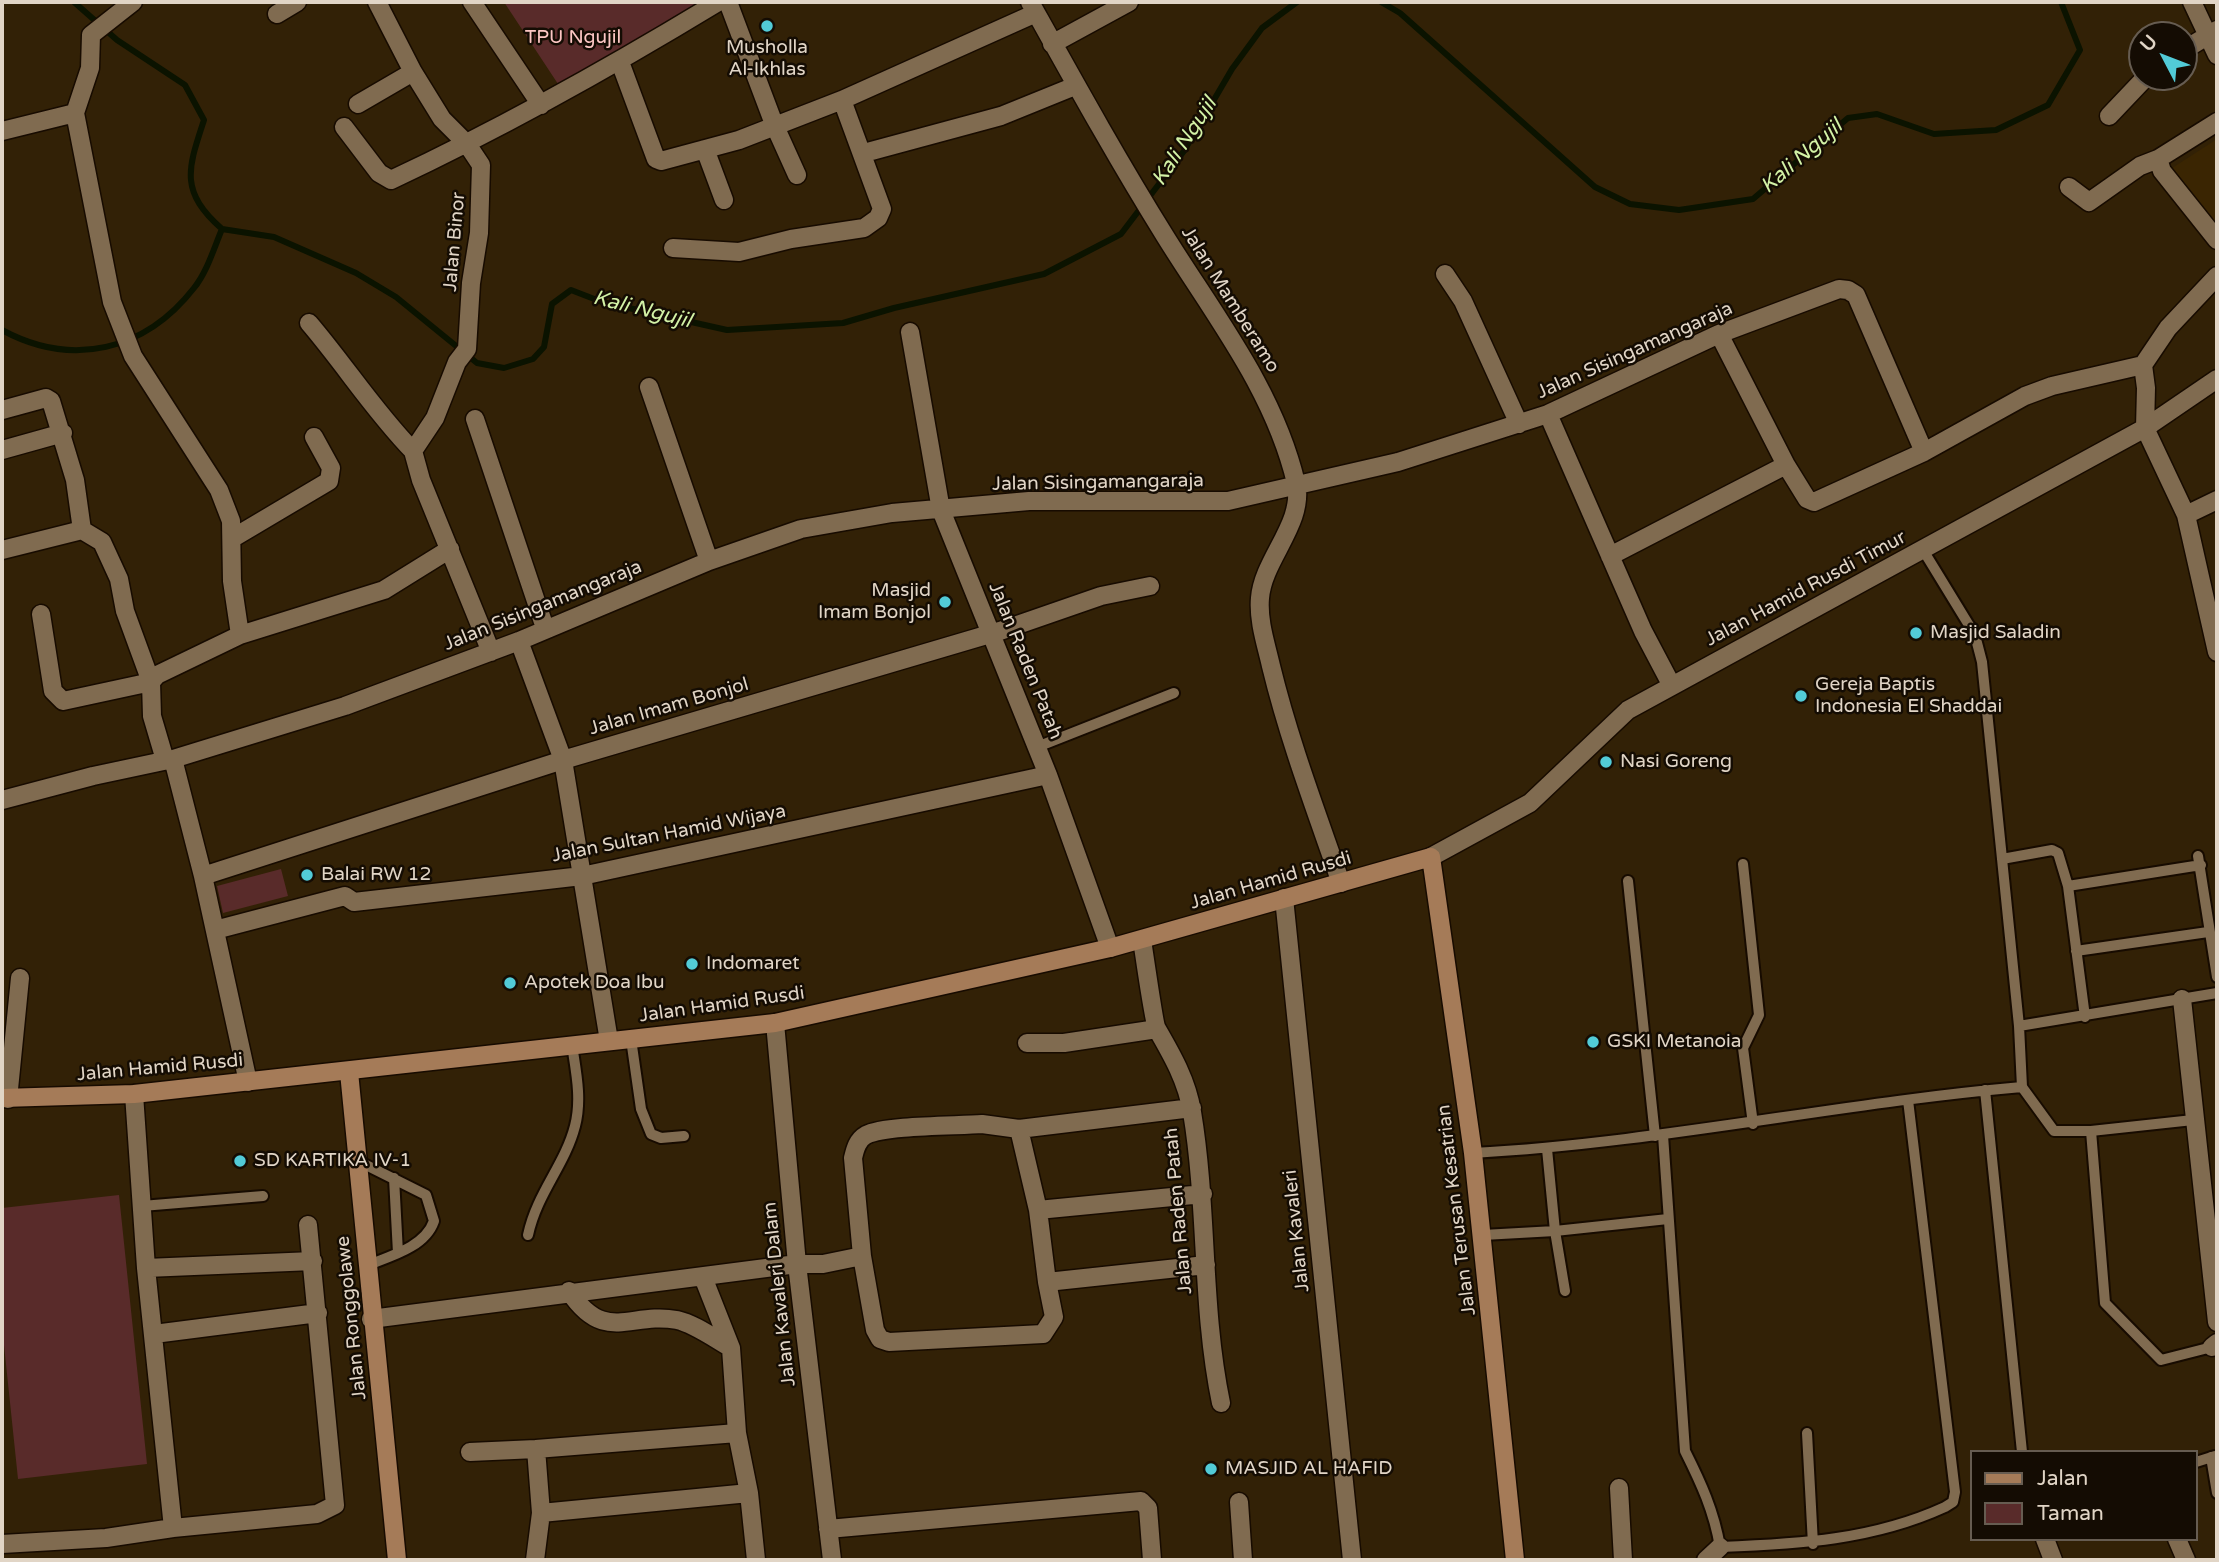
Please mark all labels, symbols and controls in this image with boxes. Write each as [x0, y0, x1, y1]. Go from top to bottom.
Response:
marker: Musholla Al-Ikhlas [759, 18, 775, 34]
north arrow [2128, 21, 2198, 91]
park label: TPU Ngujil [525, 27, 621, 49]
text: U [2136, 31, 2162, 56]
place label: Musholla Al-Ikhlas [726, 37, 808, 81]
water label: Kali Ngujil [1147, 93, 1223, 191]
water label: Kali Ngujil [1756, 115, 1848, 199]
street label: Jalan Binor [439, 191, 471, 293]
street label: Jalan Mamberamo [1176, 223, 1284, 377]
water label: Kali Ngujil [590, 286, 694, 334]
street label: Jalan Sisingamangaraja [1534, 298, 1736, 404]
street label: Jalan Sisingamangaraja [992, 470, 1204, 496]
street label: Jalan Hamid Rusdi Timur [1702, 526, 1910, 652]
street label: Jalan Sisingamangaraja [441, 556, 645, 656]
street label: Jalan Raden Patah [983, 579, 1067, 743]
place label: Masjid Imam Bonjol [818, 580, 931, 624]
marker: Masjid Imam Bonjol [937, 594, 953, 610]
place label: Masjid Saladin [1930, 622, 2061, 644]
marker: Masjid Saladin [1908, 625, 1924, 641]
street label: Jalan Imam Bonjol [587, 673, 751, 741]
place label: Gereja Baptis Indonesia El Shaddai [1815, 674, 2002, 718]
marker: Gereja Baptis Indonesia El Shaddai [1793, 688, 1809, 704]
place label: Nasi Goreng [1620, 751, 1732, 773]
marker: Nasi Goreng [1598, 754, 1614, 770]
street label: Jalan Sultan Hamid Wijaya [550, 800, 788, 868]
street label: Jalan Hamid Rusdi [1188, 847, 1354, 915]
place label: Balai RW 12 [321, 864, 431, 886]
marker: Balai RW 12 [299, 867, 315, 883]
place label: Indomaret [706, 953, 799, 975]
marker: Indomaret [684, 956, 700, 972]
place label: Apotek Doa Ibu [524, 972, 665, 994]
marker: Apotek Doa Ibu [502, 975, 518, 991]
street label: Jalan Hamid Rusdi [638, 982, 806, 1028]
place label: GSKI Metanoia [1607, 1031, 1741, 1053]
marker: GSKI Metanoia [1585, 1034, 1601, 1050]
street label: Jalan Hamid Rusdi [76, 1049, 244, 1087]
street label: Jalan Terusan Kesatrian [1433, 1103, 1481, 1317]
street label: Jalan Raden Patah [1160, 1127, 1198, 1295]
place label: SD KARTIKA IV-1 [254, 1150, 411, 1172]
marker: SD KARTIKA IV-1 [232, 1153, 248, 1169]
street label: Jalan Kavaleri [1279, 1169, 1315, 1293]
street label: Jalan Kavaleri Dalam [759, 1201, 801, 1387]
street label: Jalan Ronggolawe [332, 1235, 372, 1401]
legend [1970, 1450, 2198, 1541]
place label: MASJID AL HAFID [1225, 1458, 1393, 1480]
marker: MASJID AL HAFID [1203, 1461, 1219, 1477]
text: Jalan [2037, 1466, 2088, 1491]
text: Taman [2037, 1501, 2104, 1526]

